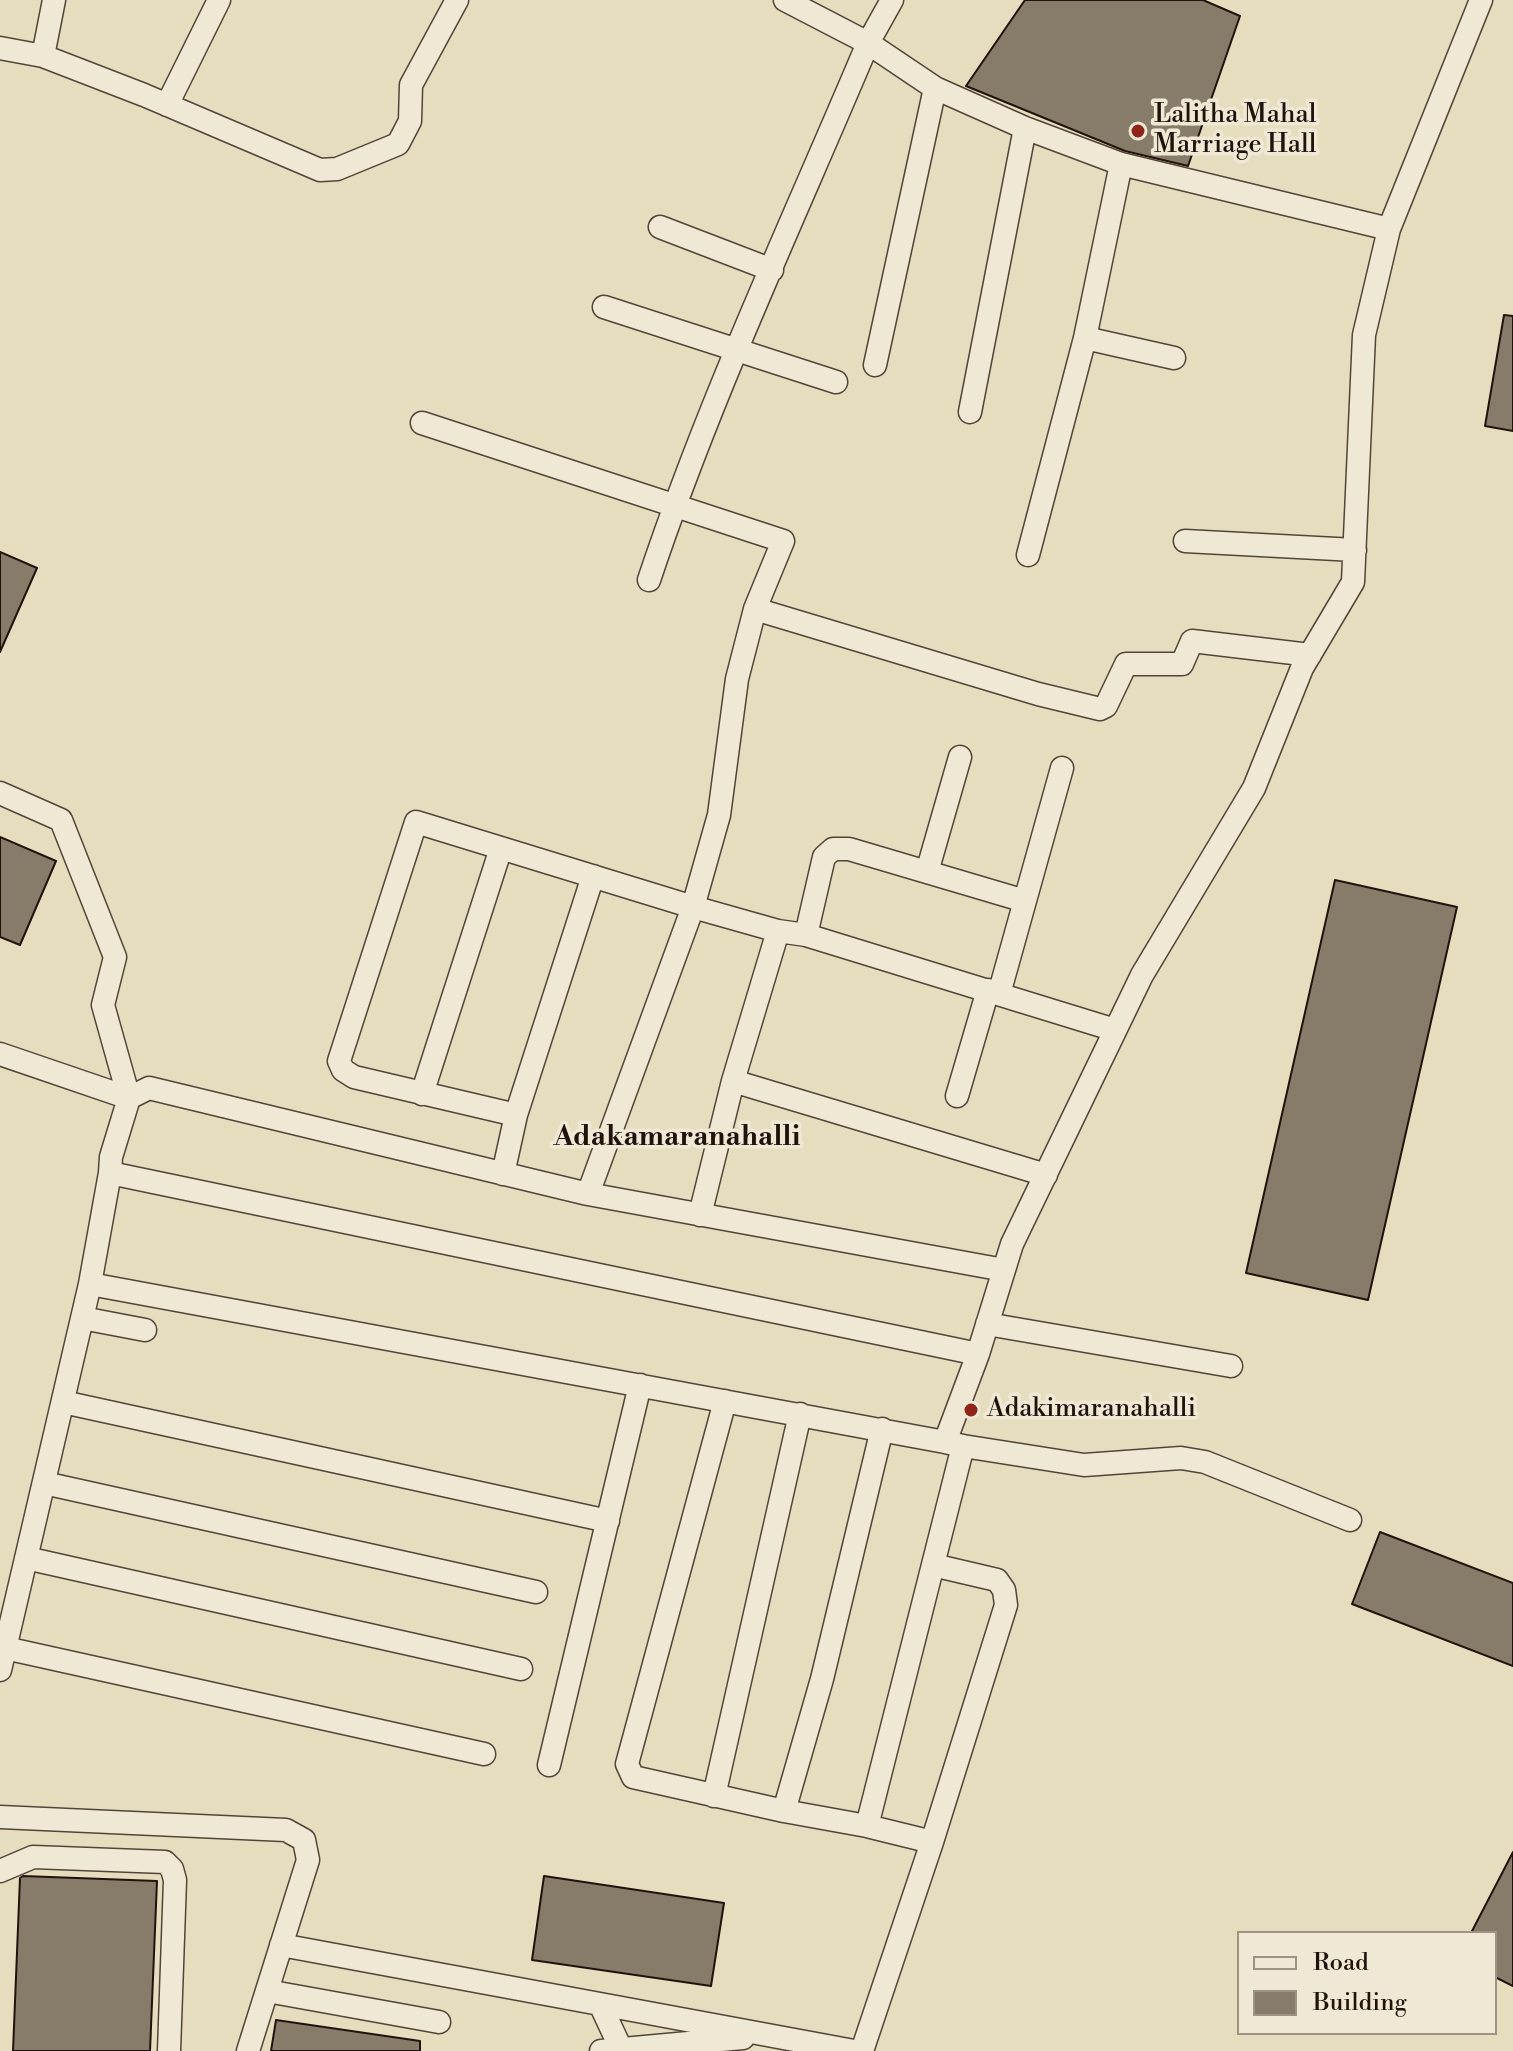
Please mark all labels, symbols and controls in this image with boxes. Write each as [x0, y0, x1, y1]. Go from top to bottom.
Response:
place label: Lalitha Mahal Marriage Hall [1154, 100, 1316, 162]
marker: Lalitha Mahal Marriage Hall [1129, 122, 1147, 140]
district label: Adakamaranahalli [553, 1121, 801, 1155]
place label: Adakimaranahalli [987, 1394, 1196, 1426]
marker: Adakimaranahalli [962, 1401, 980, 1419]
legend [1237, 1931, 1497, 2035]
text: Road [1313, 1948, 1369, 1978]
text: Building [1313, 1988, 1407, 2018]

